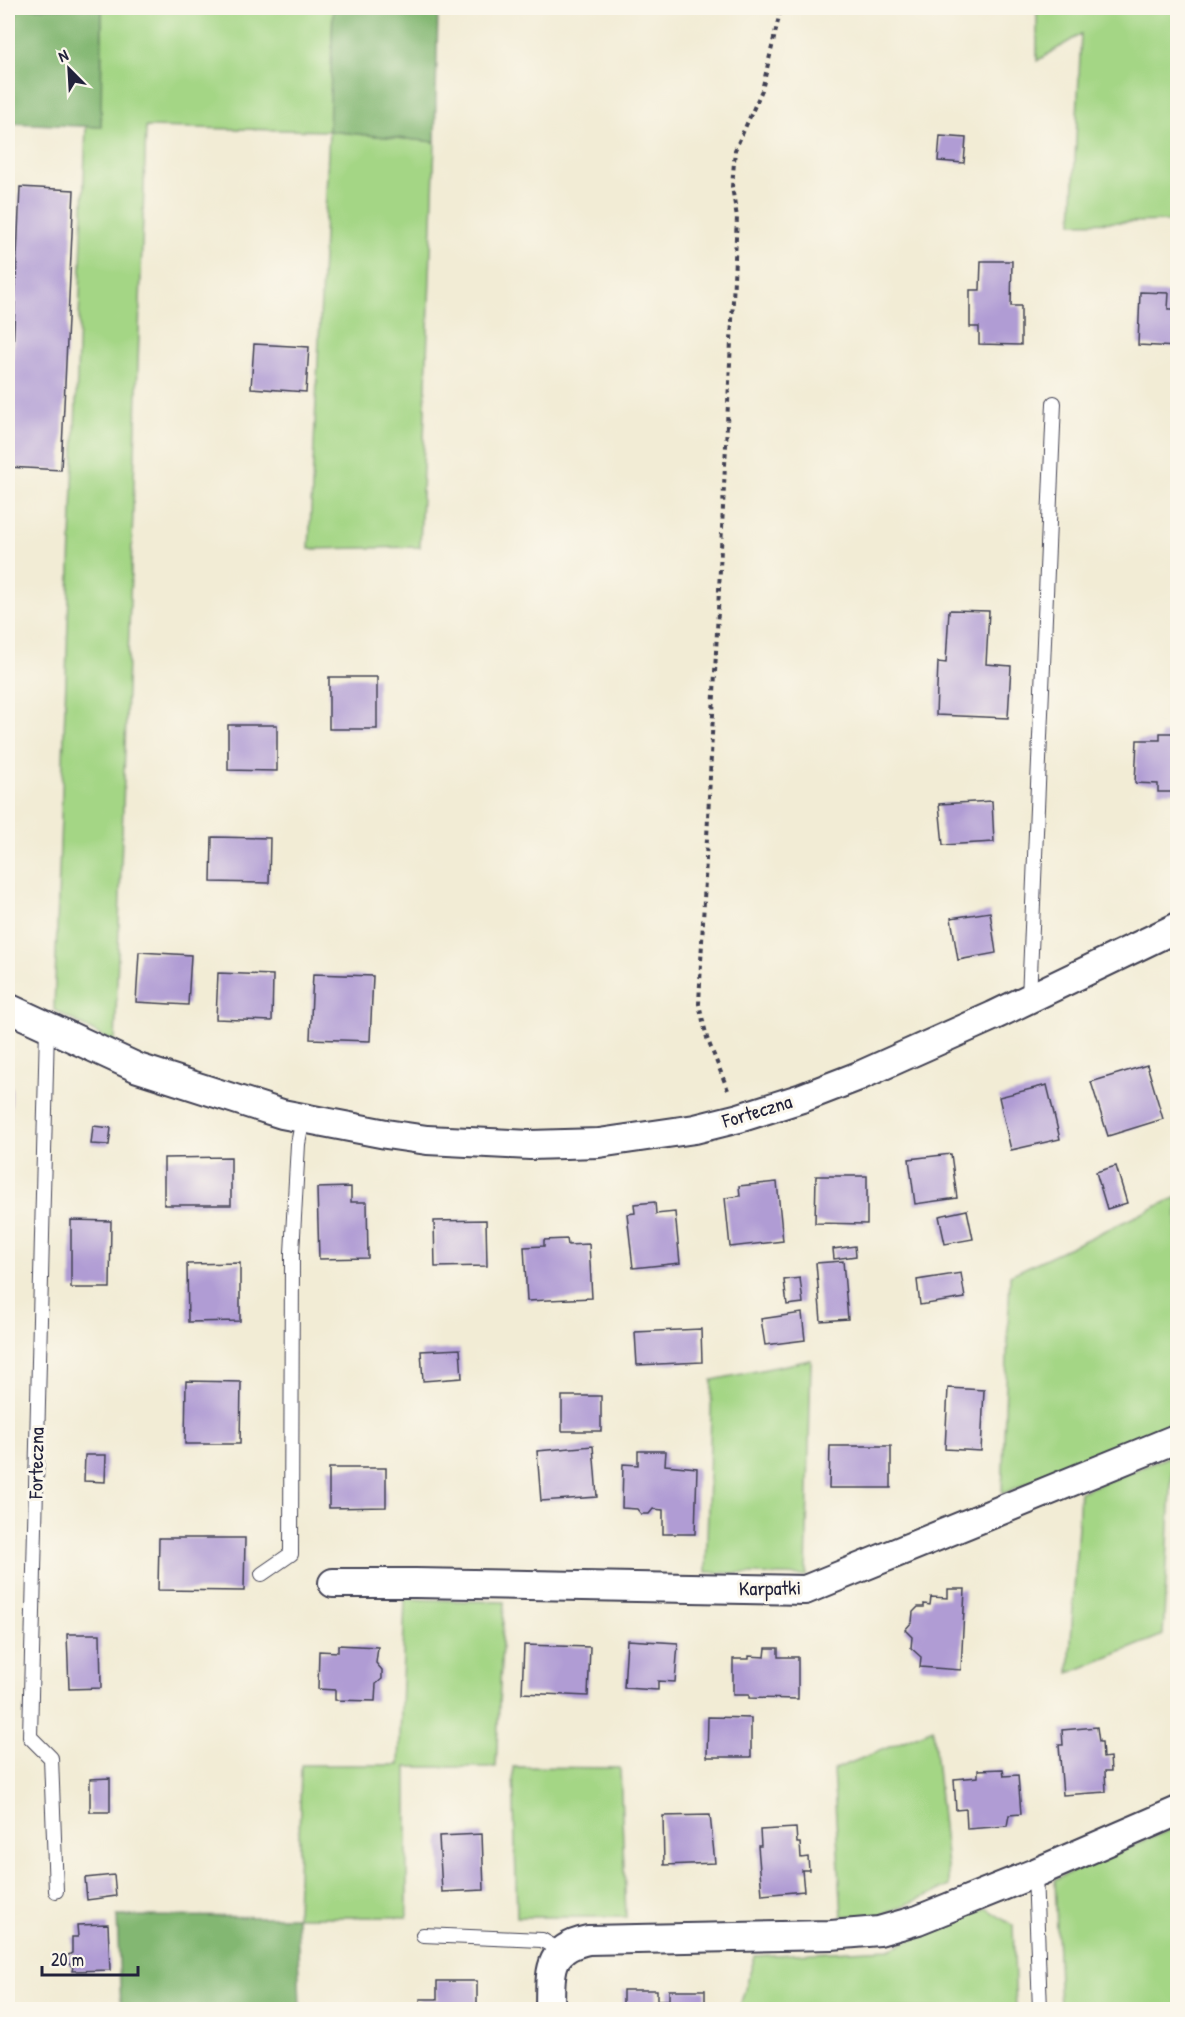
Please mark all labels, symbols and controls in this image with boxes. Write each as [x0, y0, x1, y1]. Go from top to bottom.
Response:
north arrow [39, 39, 99, 99]
text: N [55, 43, 72, 67]
street label: Forteczna [718, 1087, 795, 1134]
street label: Forteczna [21, 1427, 50, 1500]
street label: Karpatki [739, 1573, 801, 1602]
scale bar [42, 1939, 138, 1977]
text: 20 m [51, 1947, 84, 1972]

